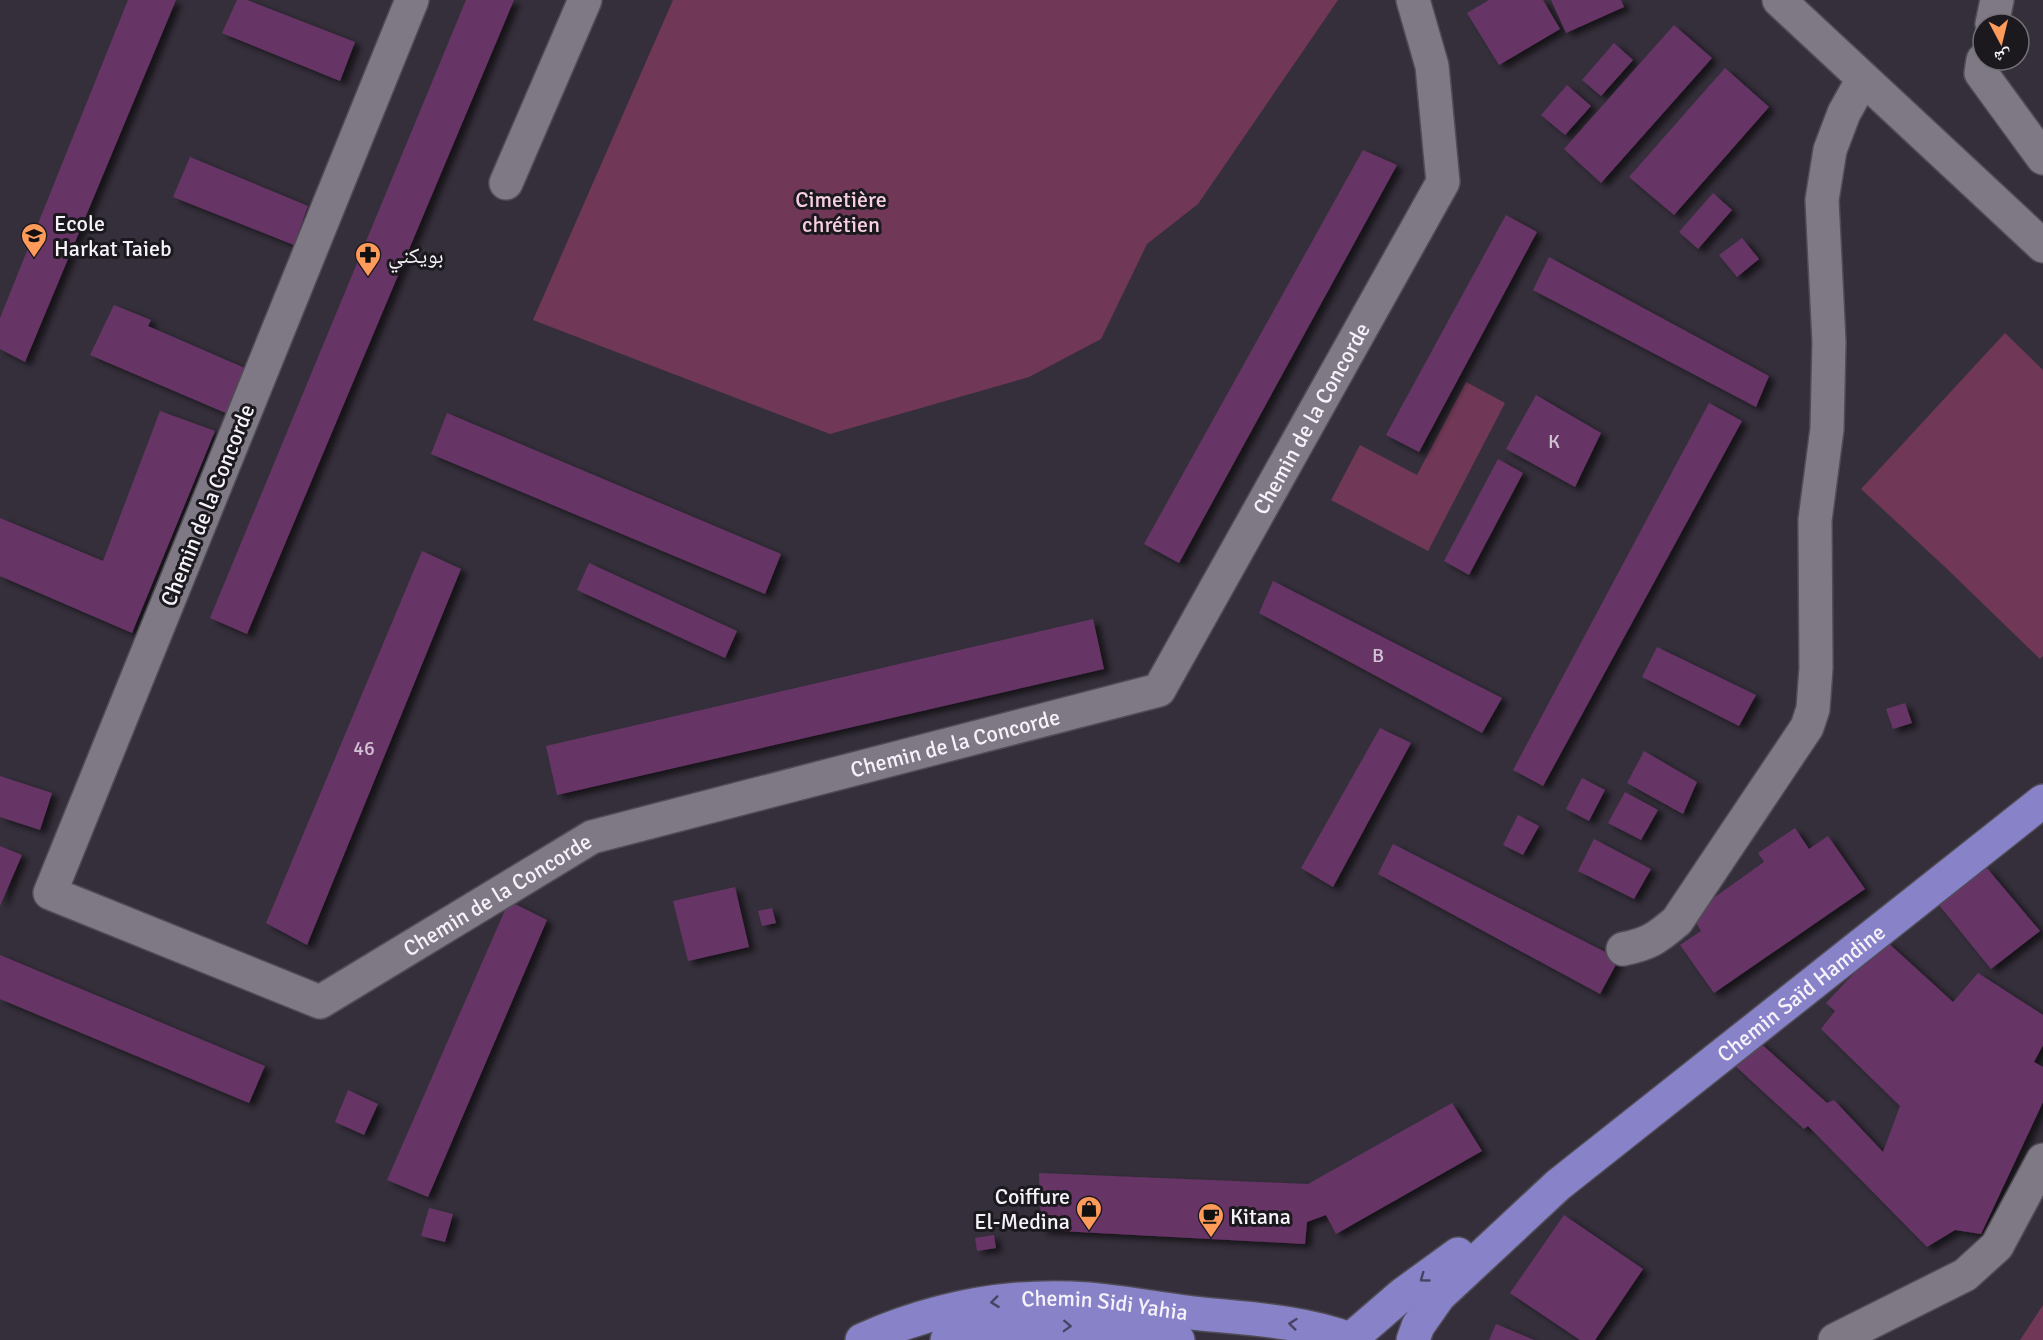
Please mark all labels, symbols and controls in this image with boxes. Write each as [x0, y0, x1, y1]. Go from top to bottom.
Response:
north arrow [1971, 12, 2031, 72]
text: ش [1993, 45, 2012, 67]
park label: Cimetière chrétien [795, 186, 887, 238]
place label: Ecole Harkat Taieb [54, 210, 172, 262]
school or university icon: Ecole Harkat Taieb [19, 221, 49, 259]
pharmacy icon: بويكني [353, 240, 383, 278]
place label: بويكني [388, 242, 444, 273]
street label: Chemin de la Concorde [1247, 318, 1376, 519]
street label: Chemin de la Concorde [155, 400, 260, 610]
house number: K [1548, 429, 1560, 454]
house number: B [1372, 643, 1384, 668]
street label: Chemin de la Concorde [848, 703, 1063, 783]
house number: 46 [353, 736, 375, 761]
street label: Chemin de la Concorde [398, 827, 597, 962]
street label: Chemin Saïd Hamdine [1712, 918, 1891, 1068]
place label: Coiffure El-Medina [974, 1183, 1070, 1235]
shop icon: Coiffure El-Medina [1074, 1194, 1104, 1232]
cafe icon: Kitana [1196, 1201, 1226, 1239]
place label: Kitana [1230, 1203, 1291, 1230]
one-way arrow [1420, 1271, 1431, 1282]
street label: Chemin Sidi Yahia [1020, 1285, 1190, 1326]
one-way arrow [990, 1295, 1000, 1307]
one-way arrow [1289, 1318, 1298, 1331]
one-way arrow [1062, 1319, 1071, 1332]

